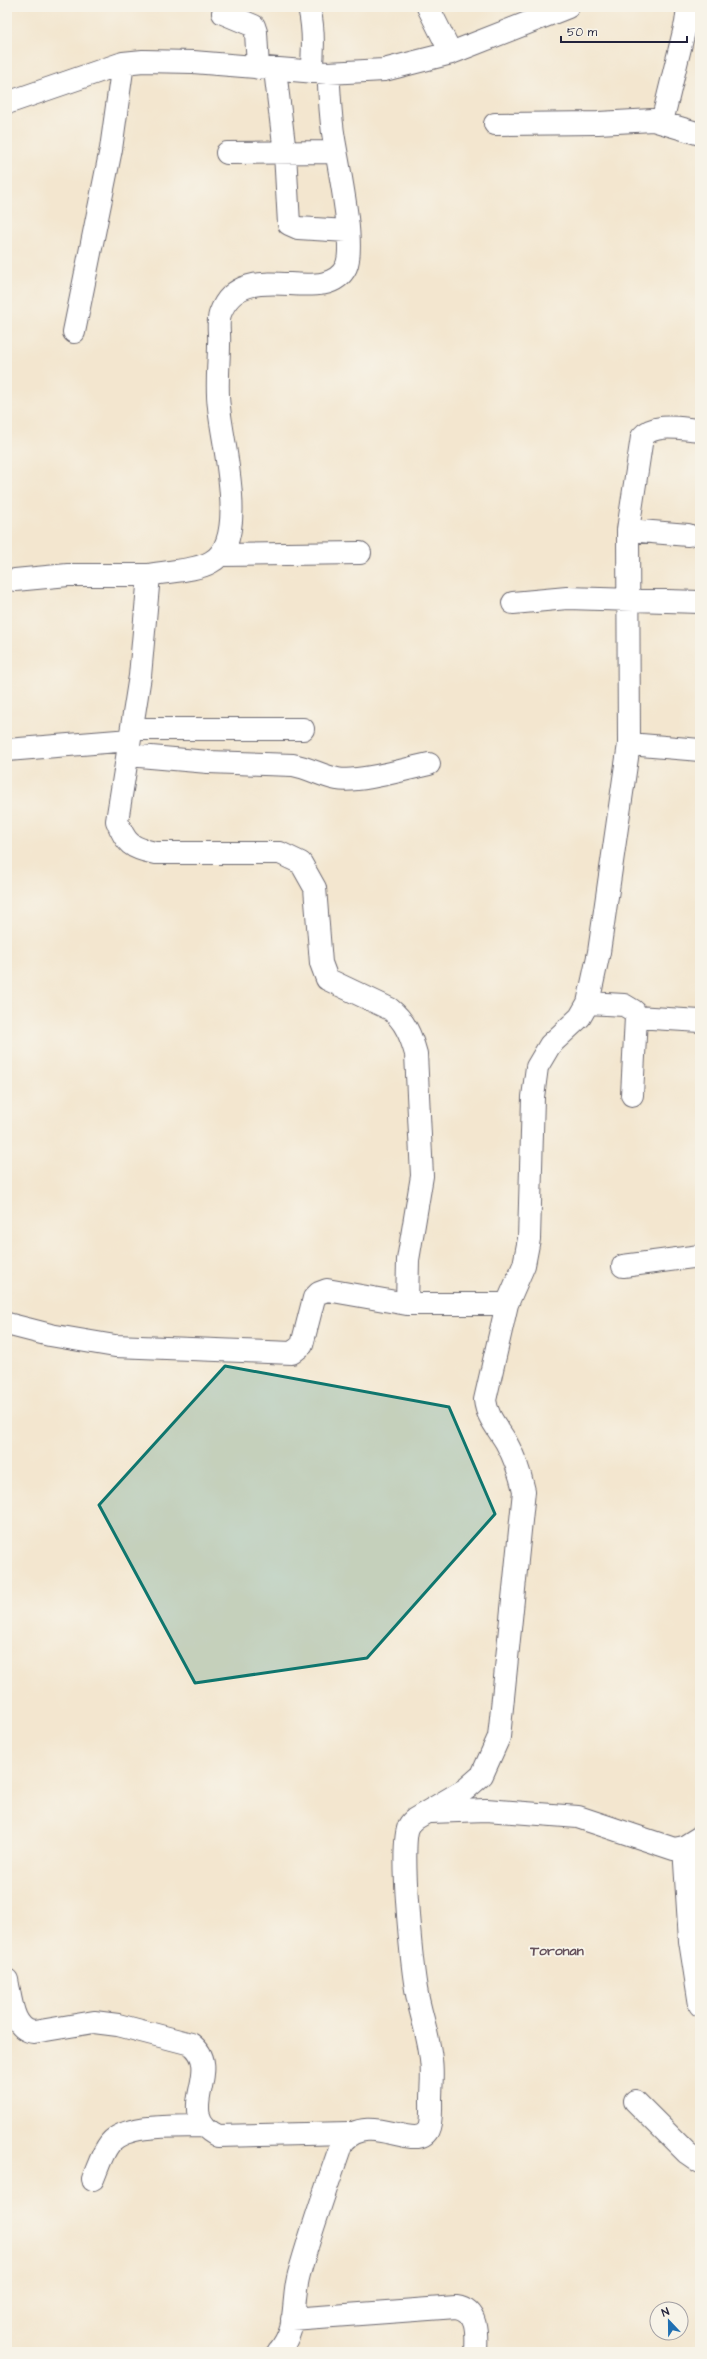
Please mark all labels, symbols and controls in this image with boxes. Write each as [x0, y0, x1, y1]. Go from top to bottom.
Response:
scale bar [561, 18, 687, 44]
text: 50 m [567, 24, 598, 41]
district label: Toronan [529, 1941, 584, 1961]
north arrow [649, 2301, 689, 2341]
text: N [659, 2304, 672, 2320]

